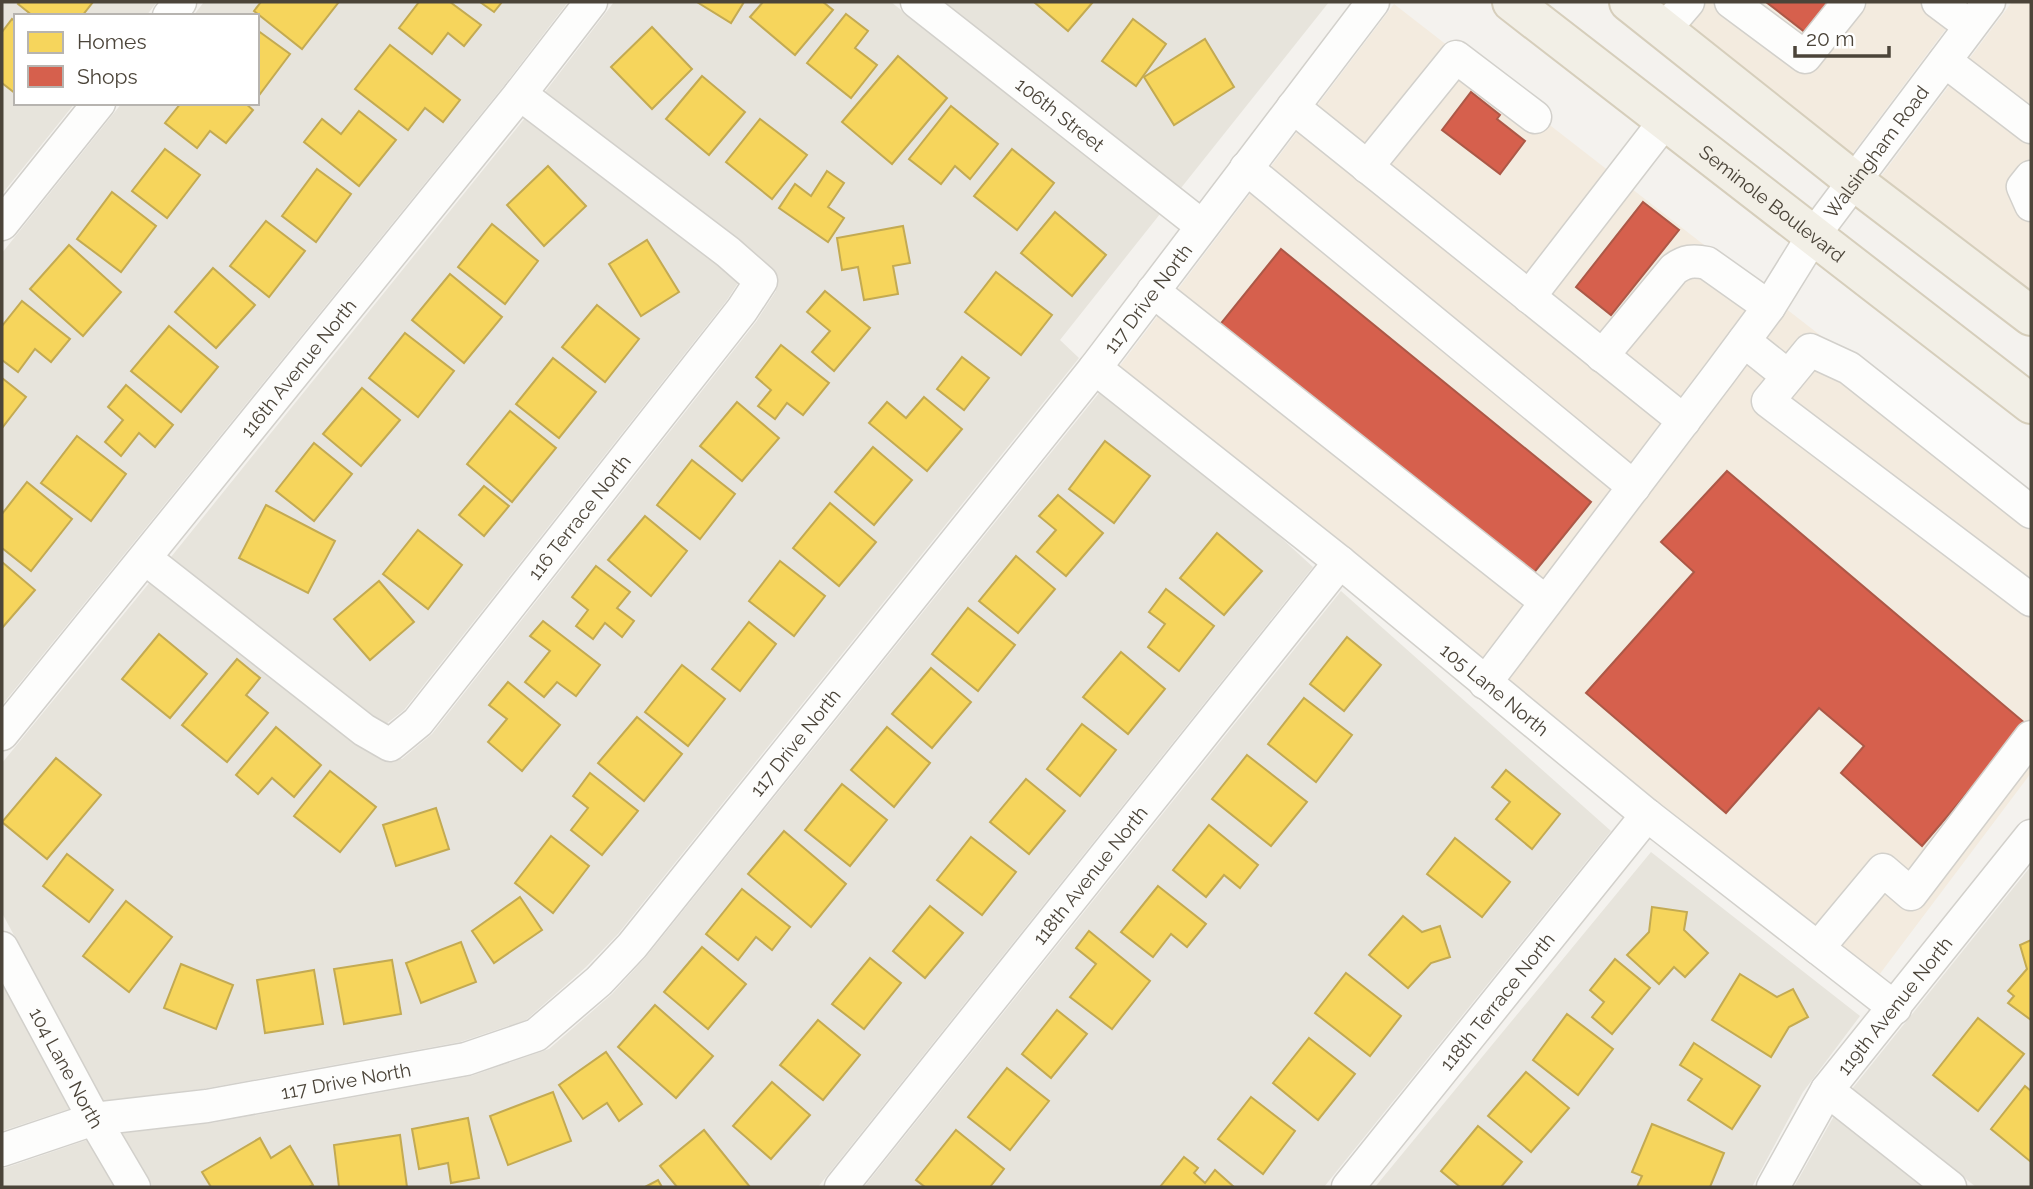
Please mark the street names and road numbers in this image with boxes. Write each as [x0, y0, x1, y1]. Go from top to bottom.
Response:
street label: 106th Street [1012, 73, 1109, 156]
street label: Walsingham Road [1819, 81, 1933, 222]
street label: Seminole Boulevard [1695, 140, 1849, 267]
street label: 117 Drive North [1099, 240, 1196, 357]
street label: 116th Avenue North [236, 295, 361, 441]
street label: 116 Terrace North [523, 450, 635, 584]
street label: 105 Lane North [1436, 639, 1553, 740]
street label: 117 Drive North [745, 684, 845, 801]
street label: 118th Avenue North [1028, 802, 1152, 949]
street label: 118th Terrace North [1435, 928, 1559, 1075]
street label: 119th Avenue North [1833, 932, 1957, 1079]
street label: 104 Lane North [25, 1004, 108, 1132]
street label: 117 Drive North [279, 1058, 413, 1103]

